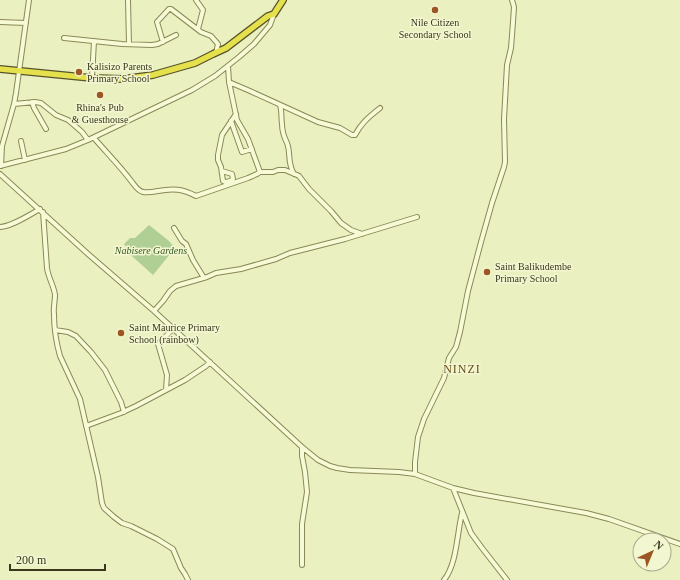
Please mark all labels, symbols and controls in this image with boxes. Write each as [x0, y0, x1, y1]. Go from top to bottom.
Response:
marker: Nile Citizen Secondary School [430, 5, 440, 15]
place label: Nile Citizen Secondary School [399, 17, 471, 40]
place label: Kalisizo Parents Primary School [87, 61, 152, 84]
marker: Kalisizo Parents Primary School [74, 67, 84, 77]
marker: Rhina's Pub & Guesthouse [95, 90, 105, 100]
place label: Rhina's Pub & Guesthouse [72, 102, 129, 125]
park label: Nabisere Gardens [114, 245, 187, 256]
place label: Saint Balikudembe Primary School [495, 261, 572, 284]
marker: Saint Balikudembe Primary School [482, 267, 492, 277]
place label: Saint Maurice Primary School (rainbow) [129, 322, 220, 346]
marker: Saint Maurice Primary School (rainbow) [116, 328, 126, 338]
district label: NINZI [443, 362, 481, 376]
north arrow [632, 532, 672, 572]
text: N [652, 538, 666, 552]
scale bar [10, 546, 105, 572]
text: 200 m [16, 553, 47, 567]

